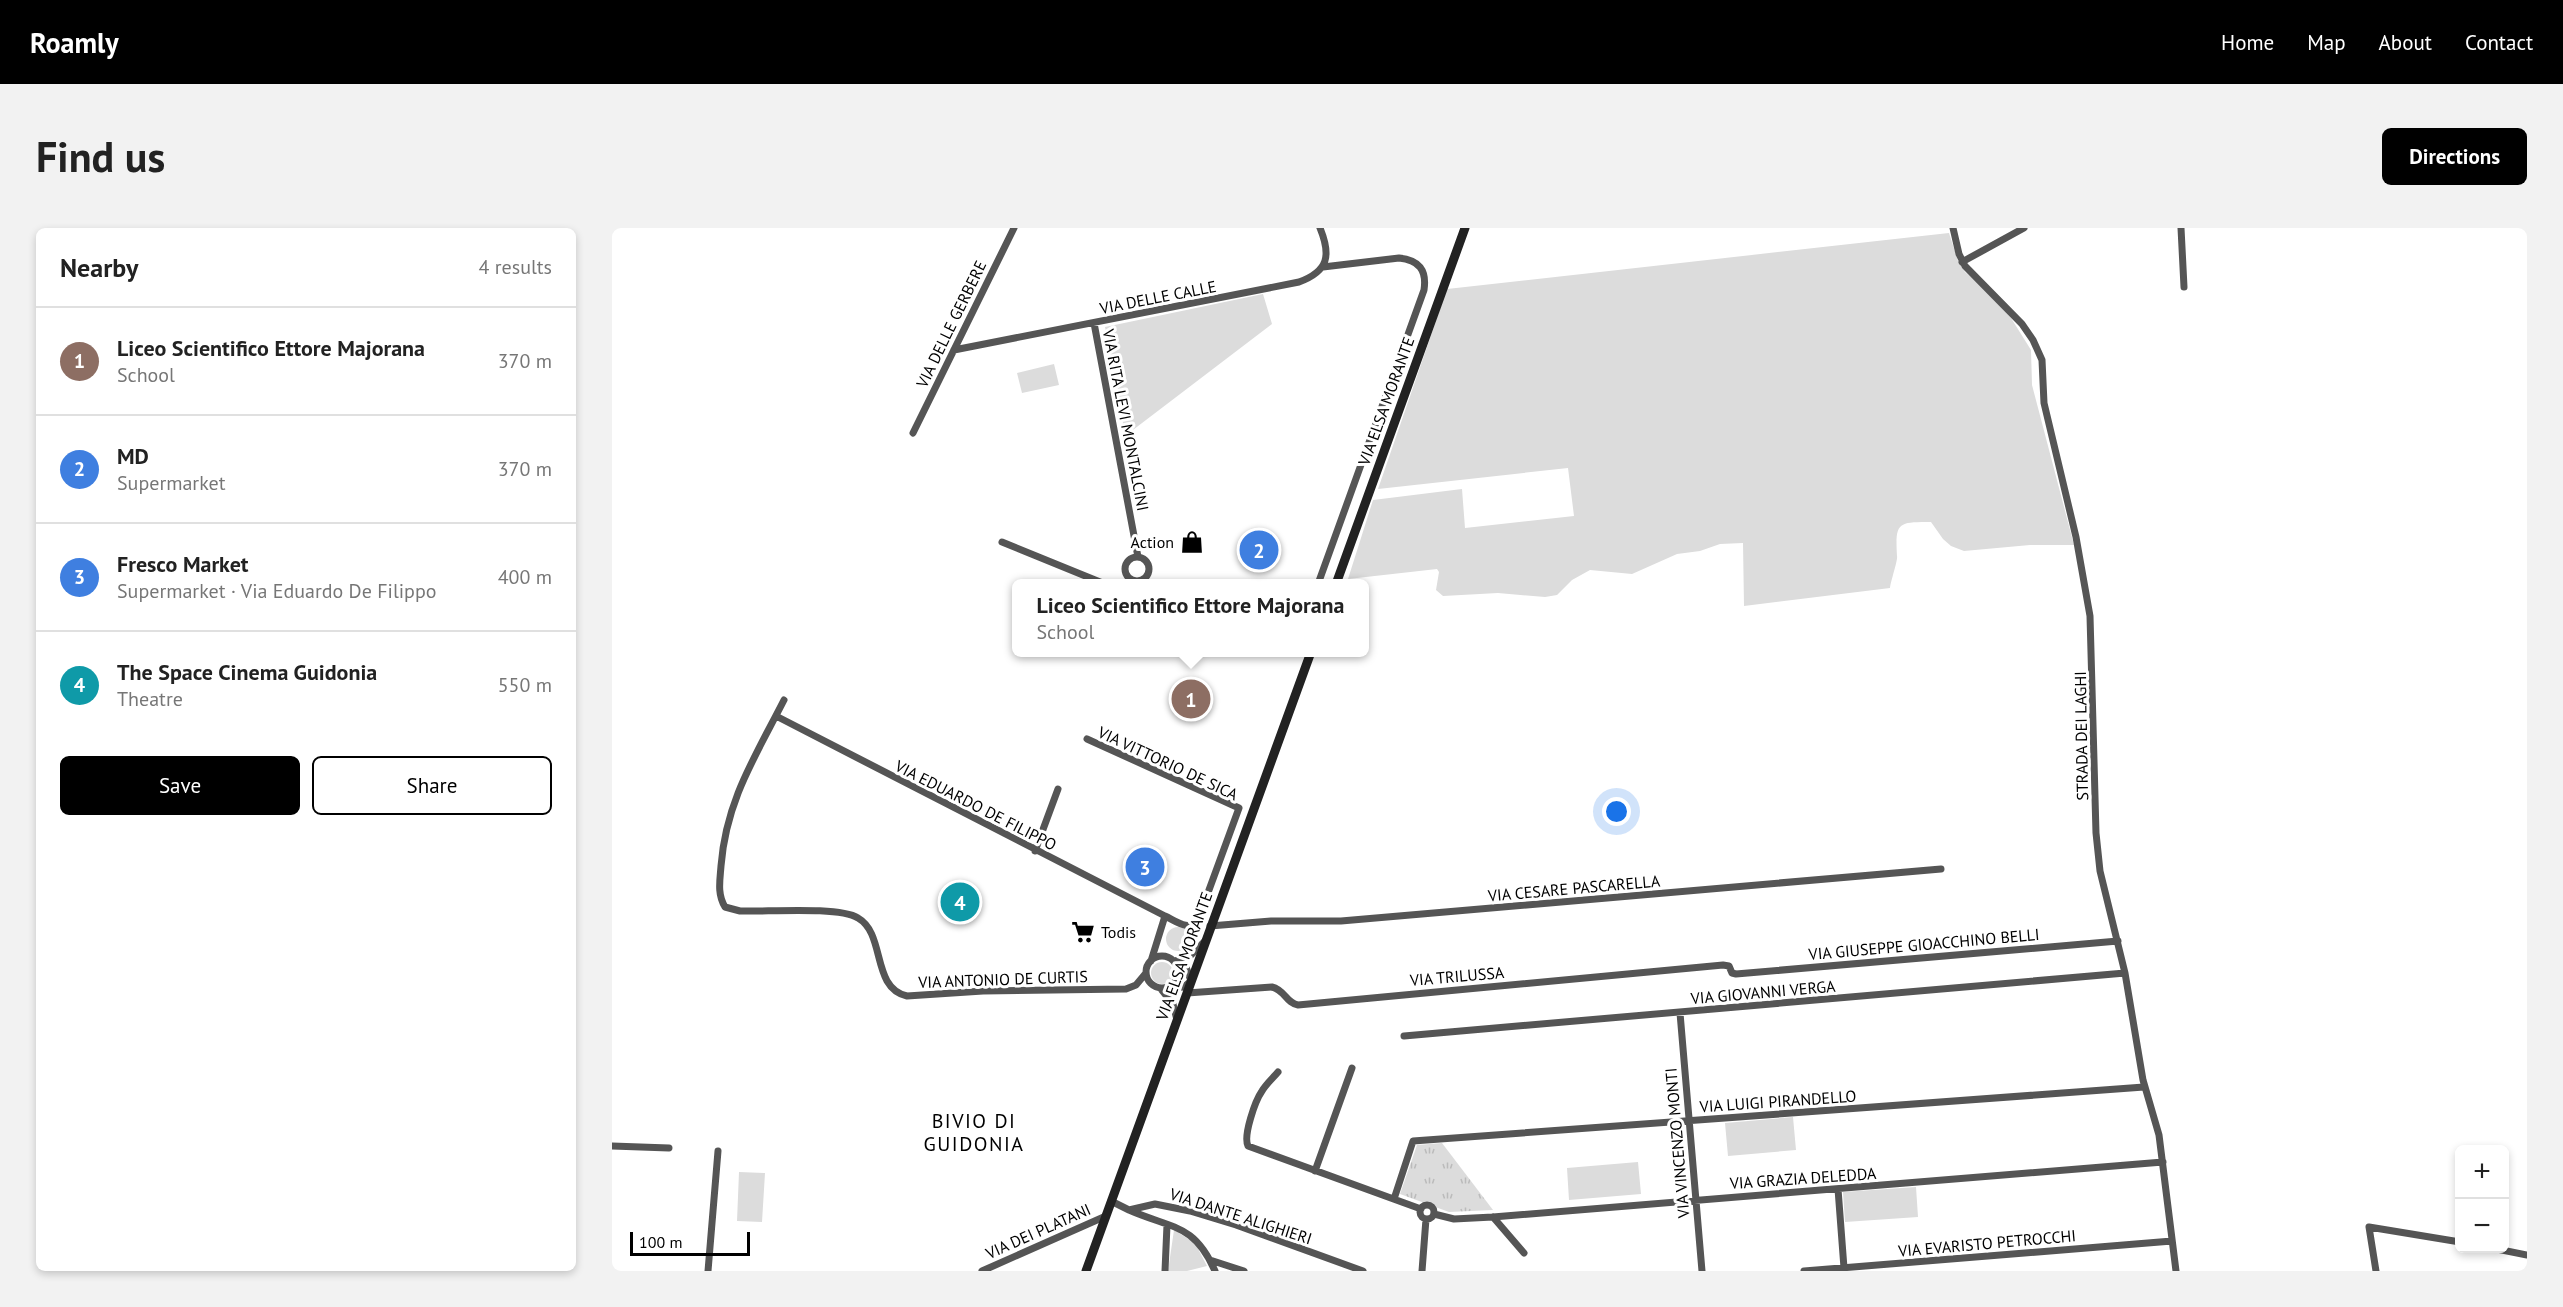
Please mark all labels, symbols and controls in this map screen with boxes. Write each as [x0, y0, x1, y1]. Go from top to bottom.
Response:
text: Roamly [30, 24, 119, 61]
text: Home [2221, 29, 2274, 56]
text: Map [2307, 29, 2346, 56]
text: About [2379, 29, 2432, 56]
text: Contact [2465, 29, 2533, 56]
button: Directions [2382, 128, 2527, 185]
text: Find us [36, 129, 165, 184]
text: Nearby [60, 251, 138, 284]
text: 4 results [479, 254, 552, 280]
street label: VIA DELLE GERBERE [911, 257, 990, 392]
street label: VIA DELLE CALLE [1097, 276, 1218, 318]
street label: VIA RITA LEVI MONTALCINI [1098, 327, 1153, 512]
text: Liceo Scientifico Ettore Majorana [117, 334, 425, 362]
street label: VIA ELSA MORANTE [1353, 334, 1419, 469]
text: 1 [74, 348, 85, 374]
text: 370 m [498, 348, 552, 374]
text: School [117, 362, 175, 388]
text: MD [117, 442, 149, 470]
text: 2 [74, 456, 85, 482]
text: 370 m [498, 456, 552, 482]
text: Supermarket [117, 470, 225, 496]
pin: 2 [1240, 528, 1278, 572]
shop icon: Action [1179, 529, 1205, 555]
place label: Action [1131, 532, 1174, 552]
text: Fresco Market [117, 550, 249, 578]
text: 3 [74, 564, 85, 590]
text: 400 m [498, 564, 552, 590]
text: Supermarket · Via Eduardo De Filippo [117, 578, 436, 604]
popup [1012, 579, 1369, 657]
text: Liceo Scientifico Ettore Majorana [1036, 591, 1345, 619]
text: School [1036, 619, 1094, 645]
text: The Space Cinema Guidonia [117, 658, 377, 686]
street label: STRADA DEI LAGHI [2070, 671, 2092, 801]
text: 4 [74, 672, 85, 698]
text: 550 m [498, 672, 552, 698]
pin: 1 [1172, 676, 1210, 722]
text: Theatre [117, 686, 183, 712]
street label: VIA VITTORIO DE SICA [1094, 721, 1242, 804]
street label: VIA EDUARDO DE FILIPPO [891, 755, 1060, 854]
button: Save [60, 756, 300, 815]
button: Share [312, 756, 552, 815]
your location [1602, 797, 1631, 826]
pin: 3 [1126, 844, 1164, 890]
street label: VIA CESARE PASCARELLA [1486, 870, 1661, 906]
pin: 4 [940, 880, 980, 924]
street label: VIA ELSA MORANTE [1151, 889, 1217, 1024]
supermarket icon: Todis [1070, 919, 1096, 945]
place label: Todis [1101, 922, 1136, 942]
street label: VIA GIUSEPPE GIOACCHINO BELLI [1807, 924, 2040, 964]
street label: VIA TRILUSSA [1408, 962, 1505, 990]
street label: VIA ANTONIO DE CURTIS [917, 966, 1088, 992]
street label: VIA GIOVANNI VERGA [1689, 976, 1837, 1008]
street label: VIA VINCENZO MONTI [1660, 1067, 1694, 1220]
street label: VIA LUIGI PIRANDELLO [1698, 1086, 1857, 1117]
district label: BIVIO DI GUIDONIA [924, 1108, 1024, 1157]
map controls [2455, 1145, 2509, 1253]
button: + [2455, 1145, 2509, 1199]
street label: VIA GRAZIA DELEDDA [1728, 1163, 1878, 1193]
street label: VIA DANTE ALIGHIERI [1166, 1183, 1315, 1248]
street label: VIA DEI PLATANI [981, 1199, 1094, 1264]
button: − [2455, 1199, 2509, 1253]
street label: VIA EVARISTO PETROCCHI [1896, 1225, 2077, 1261]
scale bar [630, 1229, 750, 1256]
text: 100 m [639, 1232, 682, 1252]

